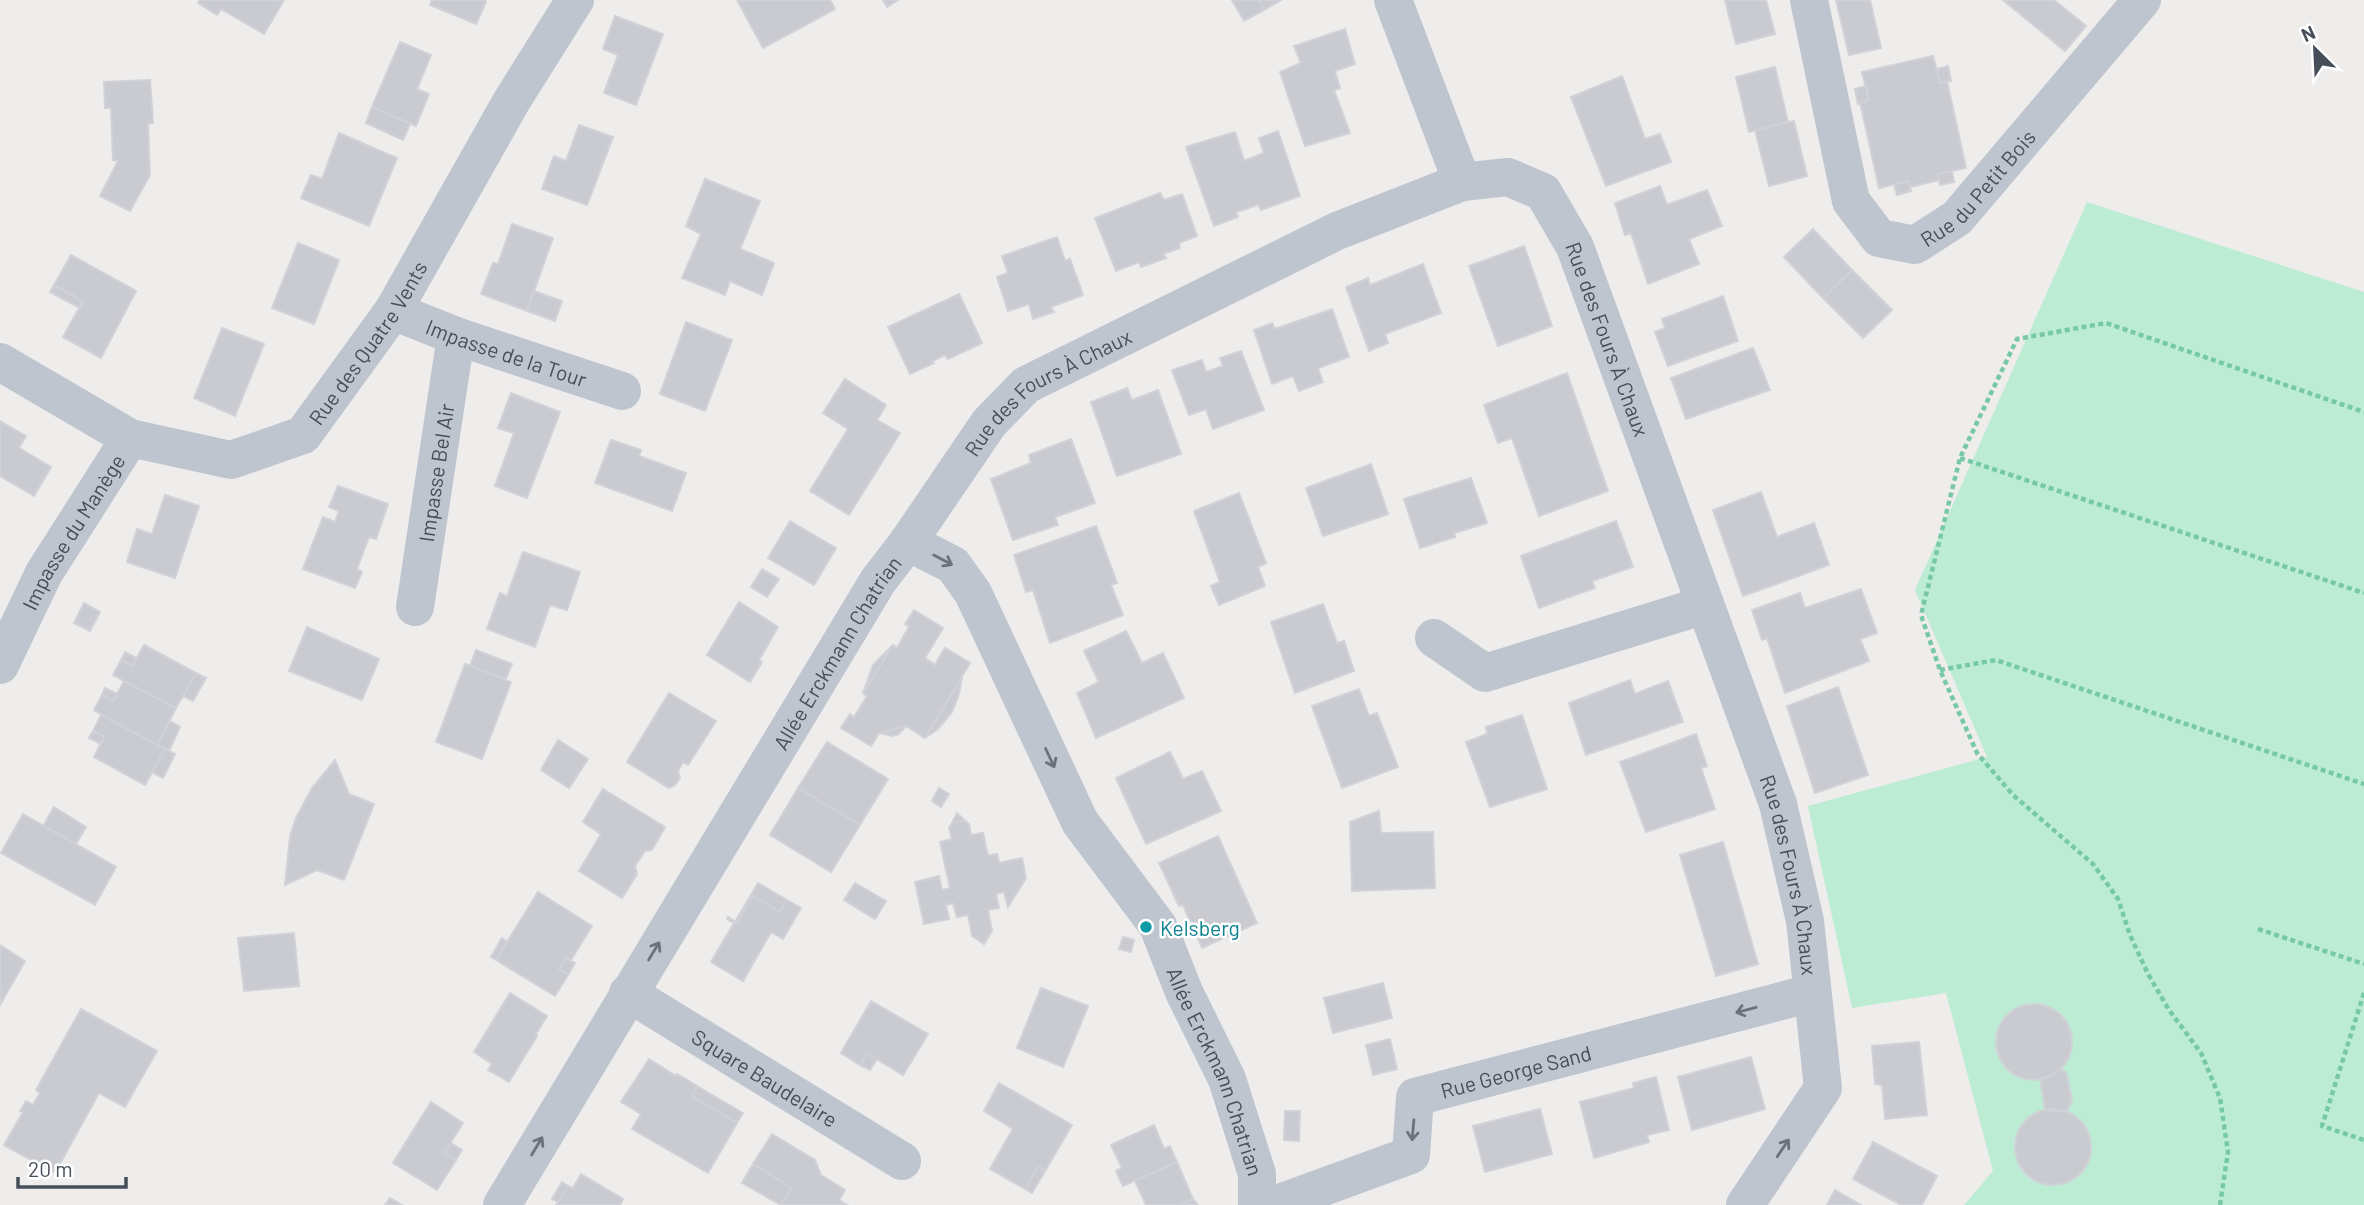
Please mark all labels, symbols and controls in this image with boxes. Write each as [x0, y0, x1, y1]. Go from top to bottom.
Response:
north arrow [2280, 14, 2350, 84]
text: N [2297, 20, 2318, 46]
street label: Rue du Petit Bois [1915, 124, 2040, 251]
street label: Rue des Fours À Chaux [1562, 238, 1655, 439]
street label: Rue des Quatre Vents [303, 256, 431, 429]
street label: Impasse de la Tour [423, 313, 591, 391]
street label: Rue des Fours À Chaux [958, 323, 1135, 460]
street label: Impasse Bel Air [413, 401, 458, 543]
street label: Impasse du Manège [16, 449, 129, 614]
street label: Allée Erckmann Chatrian [767, 550, 906, 754]
one-way arrow [932, 554, 953, 568]
one-way arrow [1044, 747, 1057, 768]
street label: Rue des Fours À Chaux [1756, 771, 1823, 976]
place label: Kelsberg [1160, 915, 1240, 940]
marker: Kelsberg [1138, 919, 1154, 935]
one-way arrow [646, 942, 661, 961]
street label: Allée Erckmann Chatrian [1163, 963, 1269, 1178]
one-way arrow [1735, 1005, 1757, 1018]
street label: Square Baudelaire [688, 1023, 843, 1131]
street label: Rue George Sand [1438, 1039, 1594, 1102]
one-way arrow [1406, 1118, 1419, 1141]
one-way arrow [530, 1137, 544, 1157]
one-way arrow [1776, 1139, 1790, 1158]
scale bar [18, 1146, 126, 1190]
text: 20 m [28, 1156, 73, 1181]

